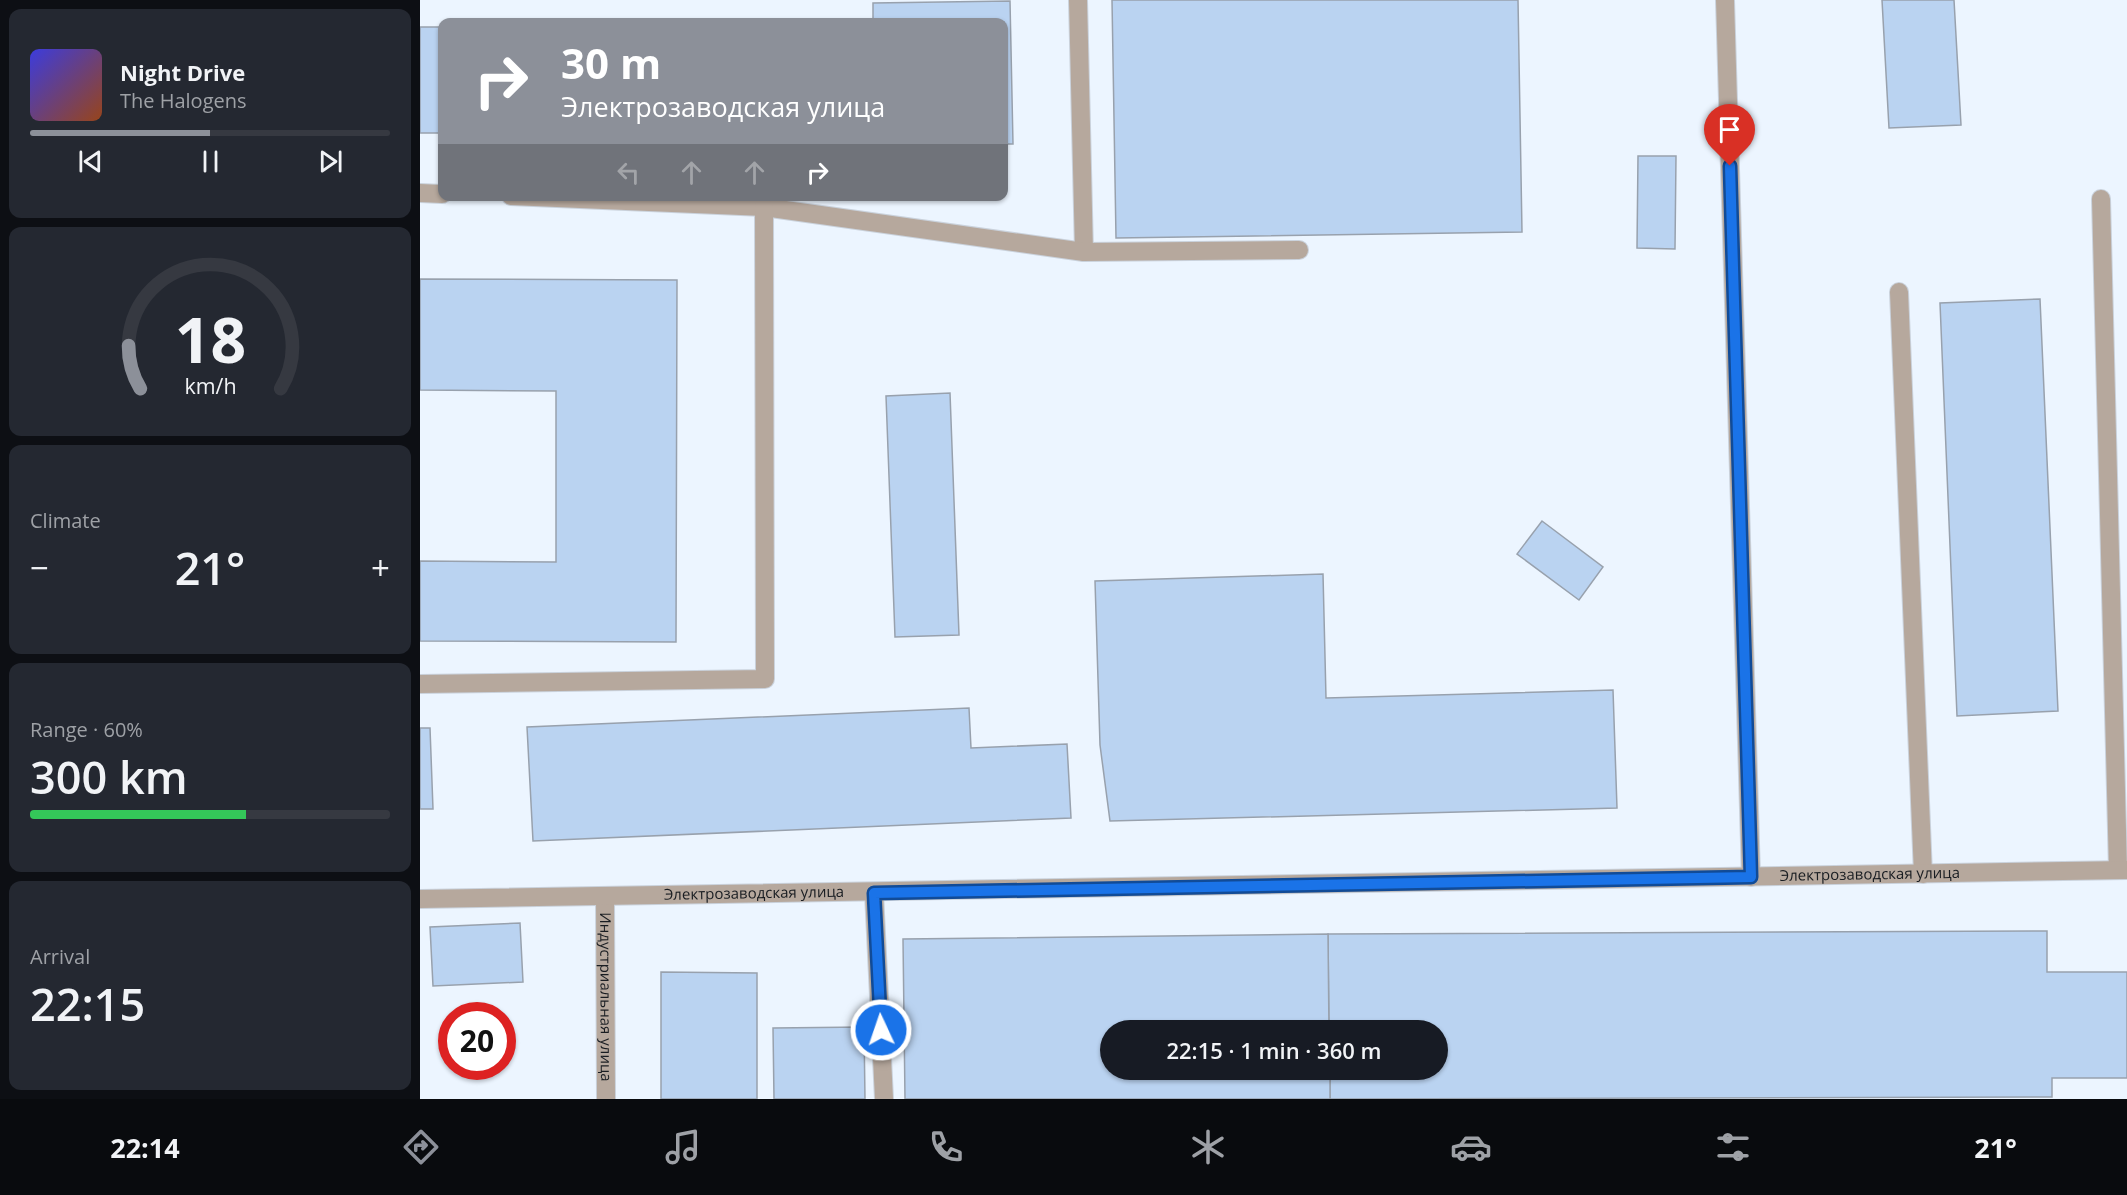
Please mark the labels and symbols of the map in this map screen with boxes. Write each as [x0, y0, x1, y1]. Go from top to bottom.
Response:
pin [1704, 104, 1755, 166]
street label: Электрозаводская улица [1779, 862, 1960, 885]
street label: Электрозаводская улица [664, 881, 844, 904]
street label: Индустриальная улица [596, 912, 617, 1082]
position arrow [849, 998, 913, 1062]
speed limit sign: 20 [438, 1002, 516, 1080]

